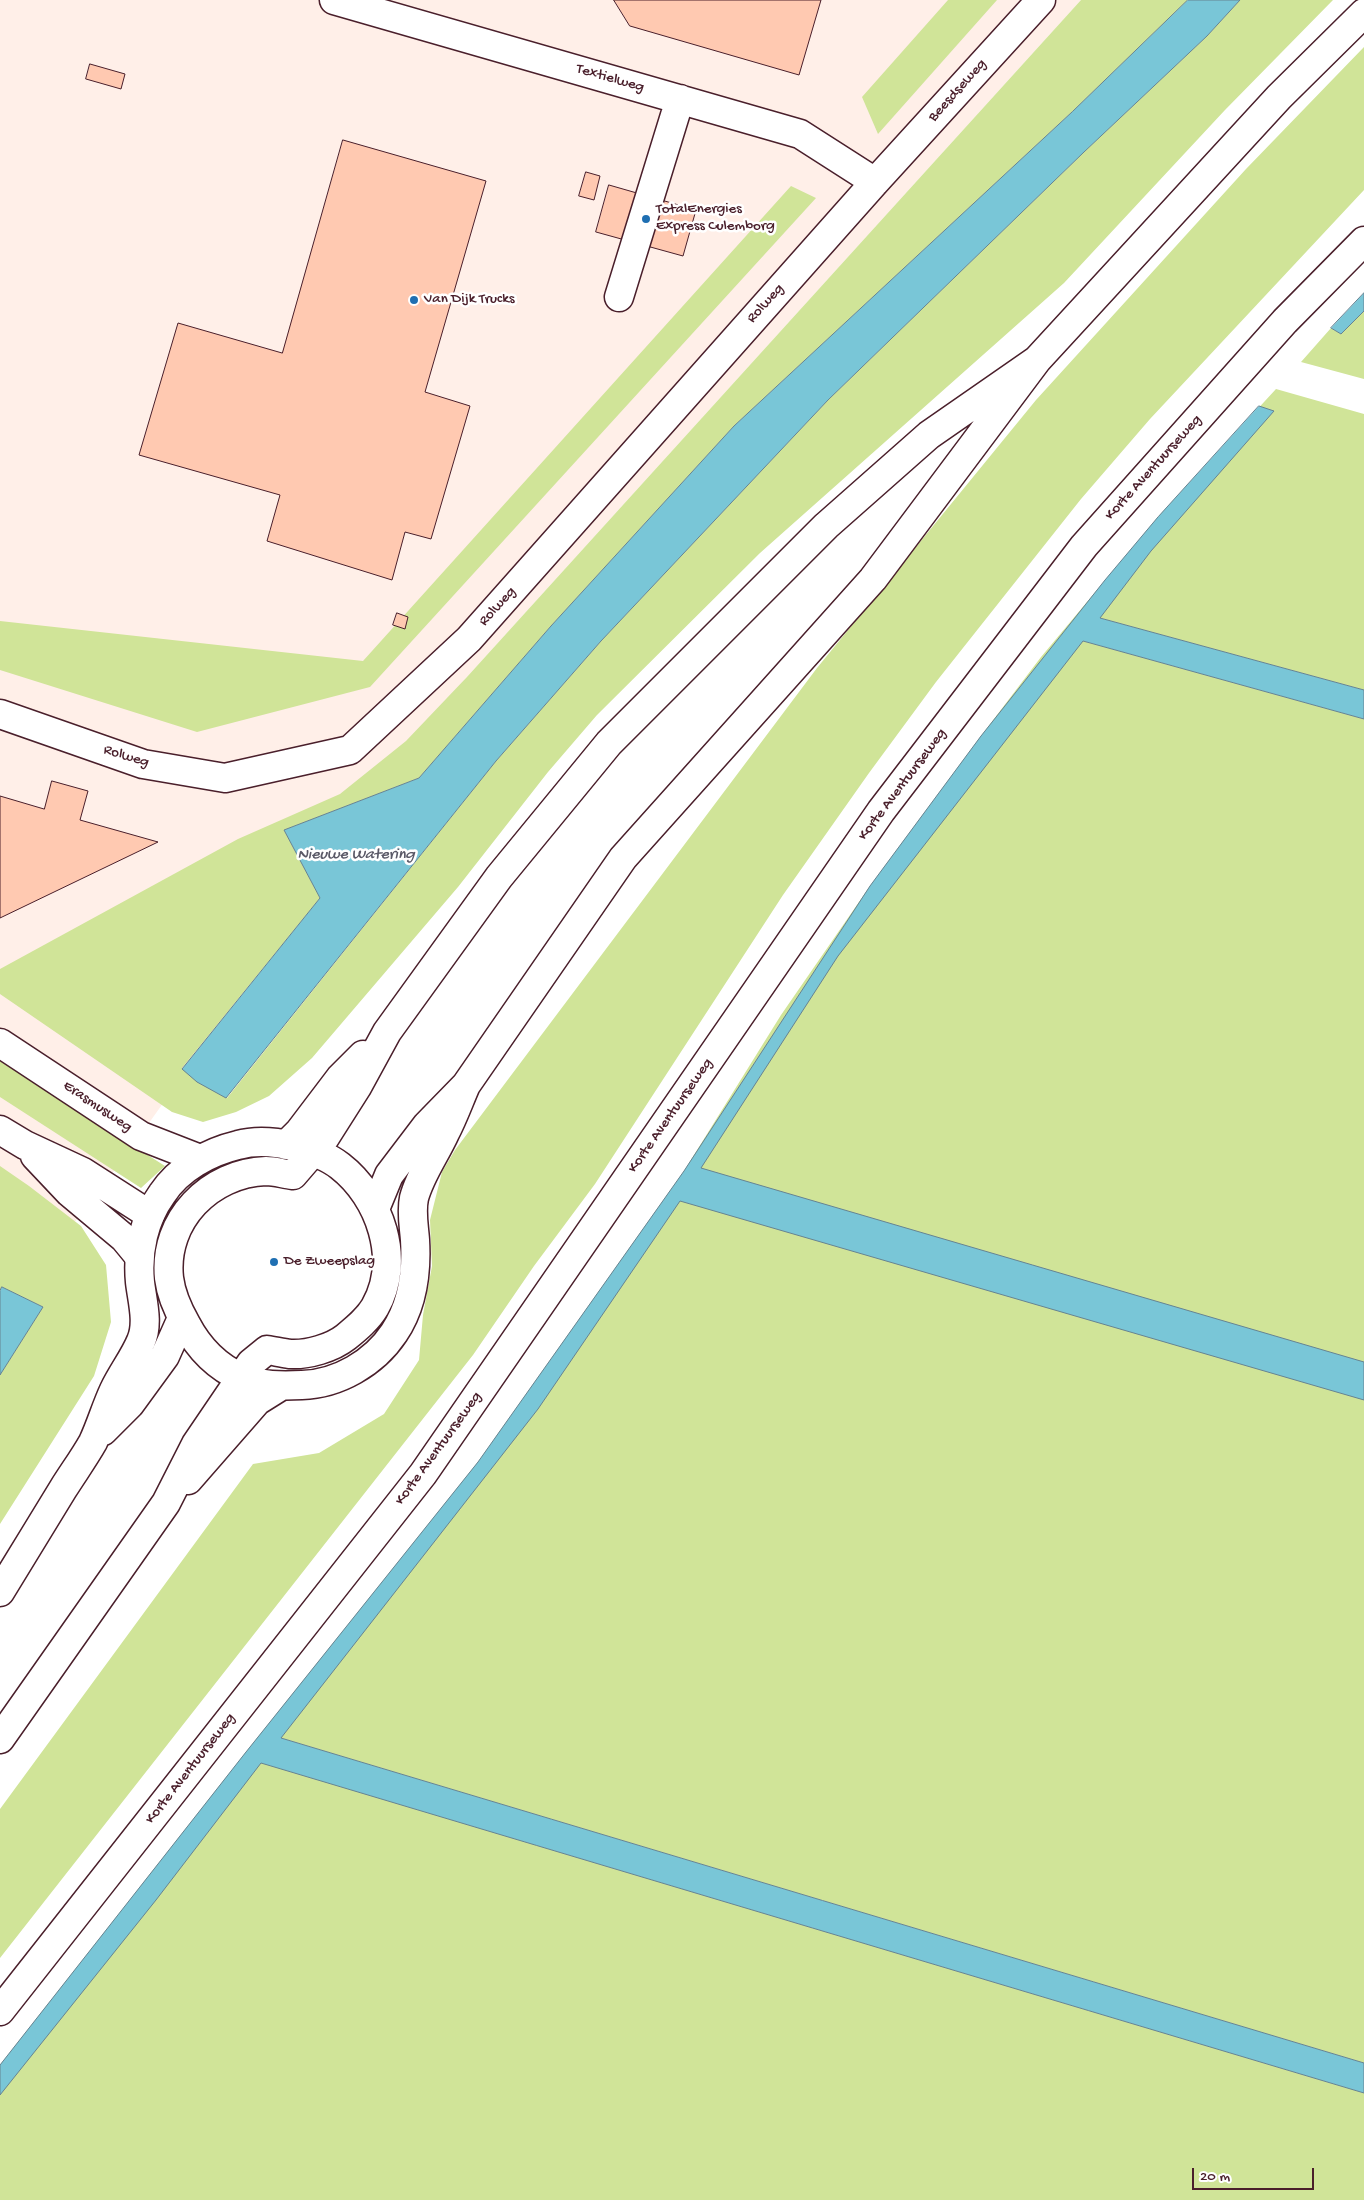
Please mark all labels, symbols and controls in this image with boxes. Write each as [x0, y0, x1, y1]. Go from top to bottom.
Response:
street label: Beesdseweg [925, 56, 991, 126]
street label: Textielweg [574, 61, 646, 97]
place label: TotalEnergies Express Culemborg [656, 201, 775, 236]
marker: TotalEnergies Express Culemborg [640, 213, 652, 225]
street label: Rolweg [744, 281, 788, 327]
place label: Van Dijk Trucks [424, 291, 514, 309]
marker: Van Dijk Trucks [408, 294, 420, 306]
street label: Korte Aventuurseweg [1102, 412, 1206, 524]
street label: Rolweg [476, 584, 520, 630]
street label: Korte Aventuurseweg [855, 725, 951, 845]
street label: Rolweg [101, 742, 151, 772]
water label: Nieuwe Watering [297, 846, 415, 866]
street label: Korte Aventuurseweg [625, 1055, 717, 1177]
street label: Erasmusweg [59, 1077, 135, 1137]
place label: De Zweepslag [284, 1253, 375, 1271]
marker: De Zweepslag [268, 1256, 280, 1268]
street label: Korte Aventuurseweg [392, 1389, 486, 1509]
street label: Korte Aventuurseweg [142, 1710, 240, 1828]
scale bar [1194, 2158, 1316, 2190]
text: 20 m [1200, 2168, 1230, 2186]

